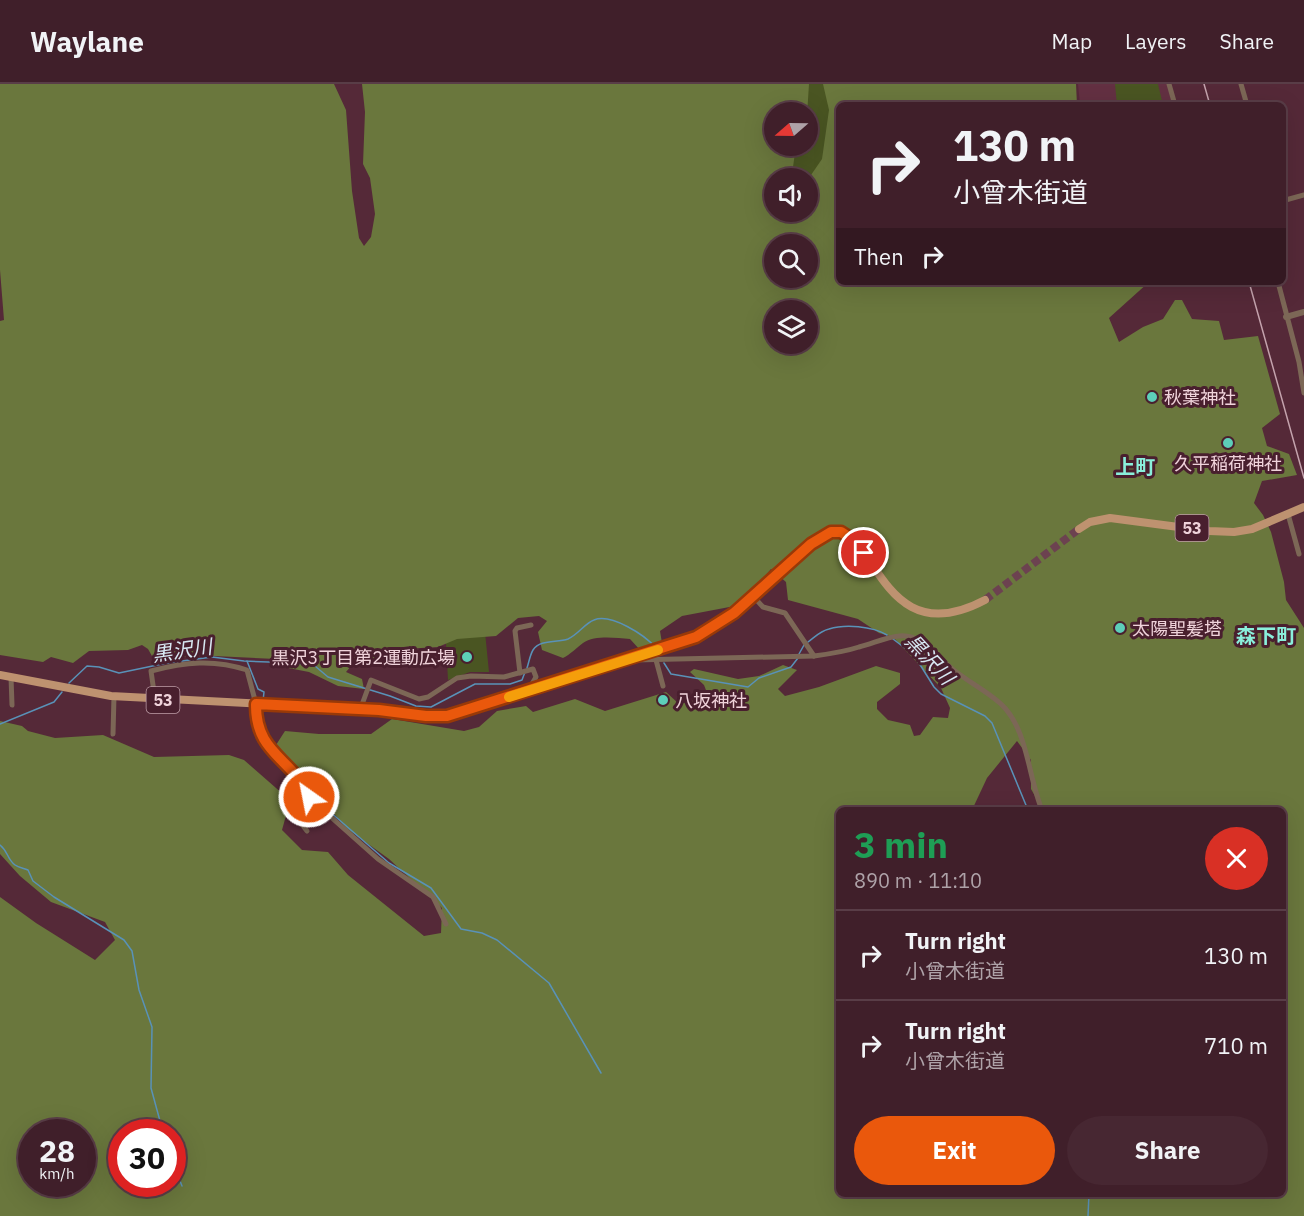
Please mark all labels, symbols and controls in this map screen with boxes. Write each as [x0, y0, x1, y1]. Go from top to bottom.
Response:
text: Waylane [30, 23, 144, 60]
text: Map [1052, 27, 1092, 55]
text: Layers [1125, 27, 1187, 55]
text: Share [1220, 27, 1274, 55]
north arrow [764, 102, 818, 156]
map controls [764, 102, 818, 354]
text: 130 m [953, 118, 1076, 173]
icon: right [854, 126, 932, 204]
button: sound [764, 168, 818, 222]
text: 小曾木街道 [953, 174, 1088, 209]
button: search [764, 234, 818, 288]
icon: right [916, 240, 949, 273]
text: Then [854, 242, 904, 271]
button: layers [764, 300, 818, 354]
place label: 秋葉神社 [1164, 386, 1236, 409]
marker: 秋葉神社 [1145, 390, 1159, 404]
marker: 久平稲荷神社 [1221, 436, 1235, 450]
place label: 久平稲荷神社 [1174, 452, 1282, 475]
district label: 上町 [1115, 453, 1155, 480]
road number: 53 [1176, 515, 1208, 541]
pin [838, 527, 889, 578]
icon: arrive [847, 536, 880, 569]
place label: 太陽聖髪塔 [1132, 617, 1222, 640]
marker: 太陽聖髪塔 [1113, 621, 1127, 635]
district label: 森下町 [1236, 622, 1296, 649]
water label: 黒沢川 [900, 628, 962, 692]
water label: 黒沢川 [150, 632, 216, 668]
place label: 黒沢3丁目第2運動広場 [271, 646, 455, 669]
marker: 黒沢3丁目第2運動広場 [460, 650, 474, 664]
road number: 53 [146, 687, 180, 713]
place label: 八坂神社 [675, 689, 747, 712]
marker: 八坂神社 [656, 693, 670, 707]
position arrow [277, 765, 341, 829]
text: 3 min [854, 821, 948, 868]
button: close [1205, 827, 1268, 890]
text: 890 m · 11:10 [854, 867, 982, 894]
text: Turn right [905, 926, 1006, 955]
icon: right [854, 939, 887, 972]
text: 130 m [1204, 941, 1268, 970]
text: 小曾木街道 [905, 957, 1005, 984]
text: Turn right [905, 1016, 1006, 1045]
icon: right [854, 1029, 887, 1062]
text: 710 m [1204, 1031, 1268, 1060]
text: 小曾木街道 [905, 1047, 1005, 1074]
button: Exit [854, 1116, 1055, 1185]
button: Share [1067, 1116, 1268, 1185]
speed limit sign: 30 [108, 1119, 186, 1197]
text: 28 [39, 1131, 75, 1170]
text: km/h [39, 1164, 75, 1183]

